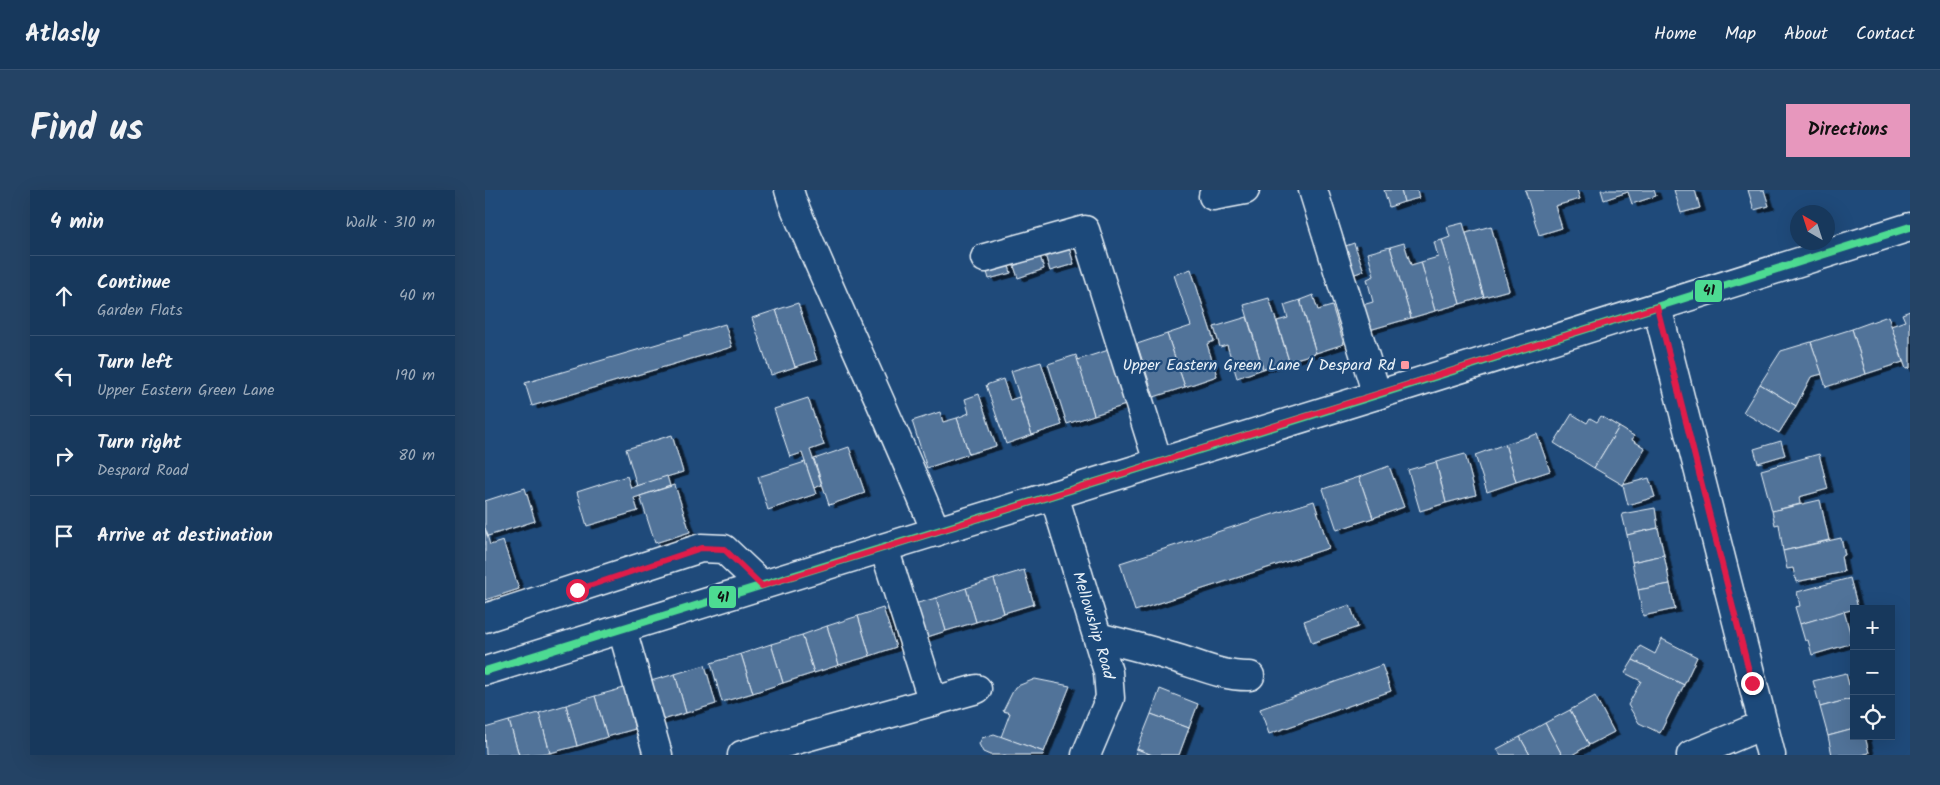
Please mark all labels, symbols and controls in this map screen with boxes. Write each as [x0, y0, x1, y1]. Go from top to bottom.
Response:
text: Atlasly [25, 15, 100, 54]
text: Home [1654, 20, 1697, 49]
text: Map [1725, 20, 1756, 49]
text: About [1784, 20, 1828, 49]
text: Contact [1856, 20, 1915, 49]
text: Find us [30, 102, 143, 158]
button: Directions [1786, 104, 1910, 157]
north arrow [1790, 205, 1835, 250]
text: 4 min [50, 206, 104, 239]
text: Walk · 310 m [346, 210, 435, 235]
text: Continue [97, 268, 170, 298]
line badge: 41 [1694, 279, 1723, 303]
text: 41 [1703, 280, 1716, 302]
icon: ahead [50, 282, 78, 310]
text: 40 m [399, 283, 435, 308]
text: Garden Flats [97, 298, 183, 323]
text: Turn left [97, 348, 172, 378]
place label: Upper Eastern Green Lane / Despard Rd [1123, 353, 1396, 378]
marker: Upper Eastern Green Lane / Despard Rd [1399, 359, 1411, 371]
icon: left [50, 362, 78, 390]
text: 190 m [395, 363, 435, 388]
text: Upper Eastern Green Lane [97, 378, 274, 403]
text: Turn right [97, 428, 182, 458]
icon: right [50, 442, 78, 470]
text: 80 m [398, 443, 435, 468]
text: Despard Road [97, 458, 188, 483]
text: Arrive at destination [97, 521, 273, 551]
icon: arrive [50, 522, 78, 550]
street label: Mellowship Road [1066, 568, 1121, 680]
route start [566, 579, 589, 602]
line badge: 41 [708, 585, 737, 609]
text: 41 [717, 587, 730, 609]
map controls [1850, 605, 1895, 740]
button: + [1850, 605, 1895, 650]
button: − [1850, 650, 1895, 695]
route end [1741, 672, 1764, 695]
button: locate [1850, 695, 1895, 740]

